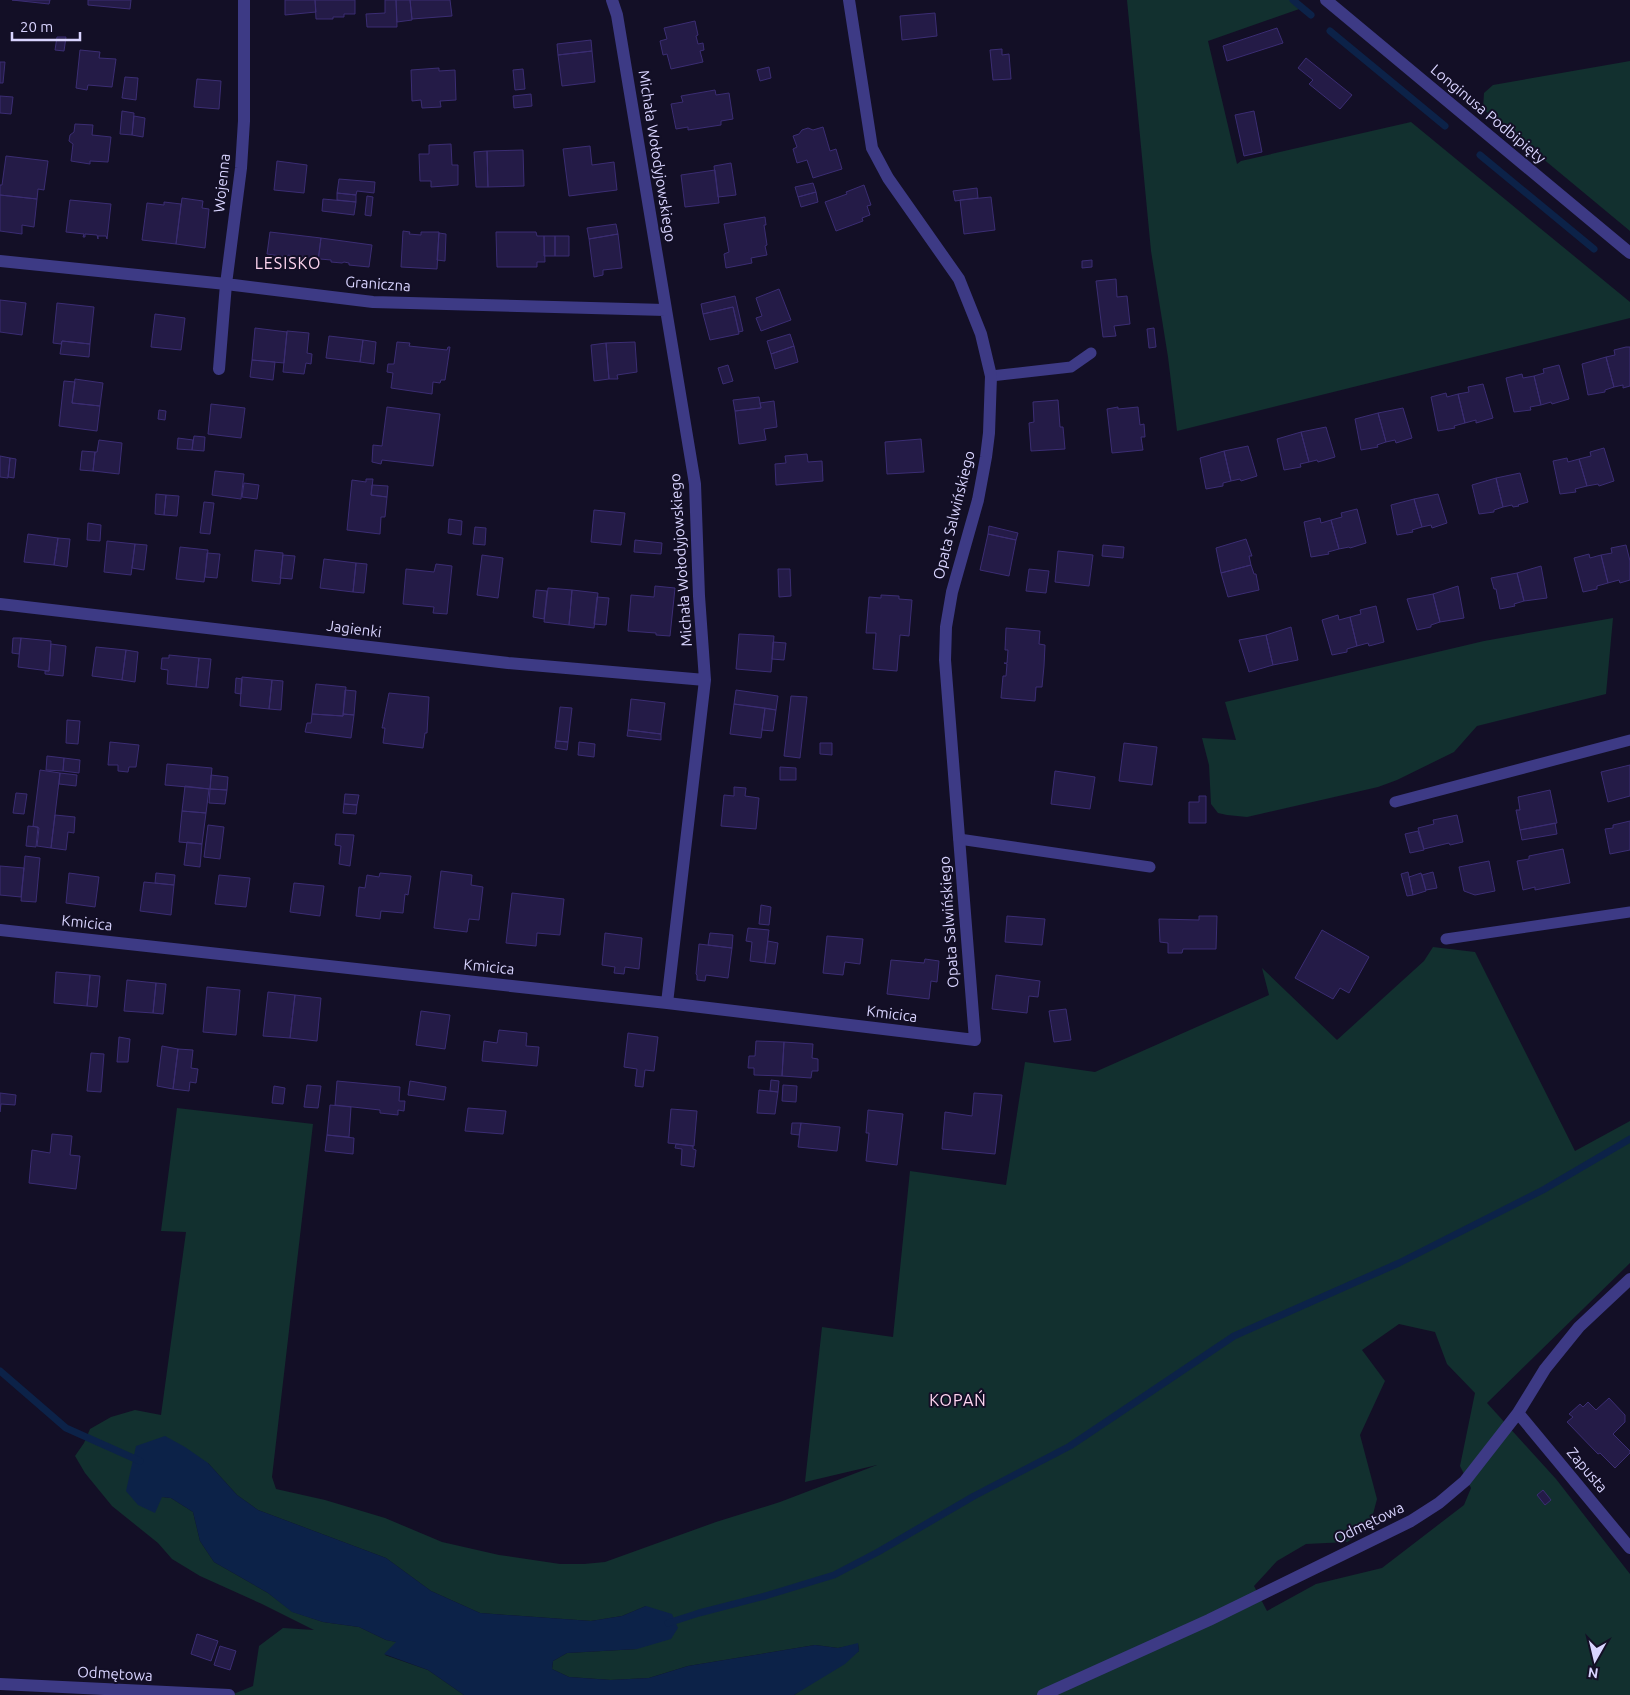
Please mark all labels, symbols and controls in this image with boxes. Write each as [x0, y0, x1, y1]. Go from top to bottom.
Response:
scale bar [12, 10, 80, 42]
text: 20 m [20, 18, 53, 35]
street label: Longinusa Podbipięty [1427, 61, 1549, 167]
street label: Michała Wołodyjowskiego [636, 69, 679, 243]
street label: Wojenna [210, 153, 233, 213]
district label: LESISKO [255, 254, 321, 272]
street label: Graniczna [345, 273, 411, 294]
street label: Opata Salwińskiego [929, 449, 978, 581]
street label: Michała Wołodyjowskiego [666, 473, 695, 647]
street label: Jagienki [326, 617, 383, 640]
street label: Opata Salwińskiego [935, 856, 962, 988]
street label: Kmicica [61, 911, 113, 934]
street label: Kmicica [463, 955, 515, 978]
street label: Kmicica [866, 1002, 918, 1025]
district label: KOPAŃ [929, 1389, 987, 1409]
street label: Zapusta [1564, 1444, 1611, 1496]
street label: Odmętowa [1331, 1498, 1406, 1547]
north arrow [1570, 1635, 1620, 1685]
street label: Odmętowa [77, 1663, 153, 1684]
text: N [1587, 1664, 1599, 1682]

